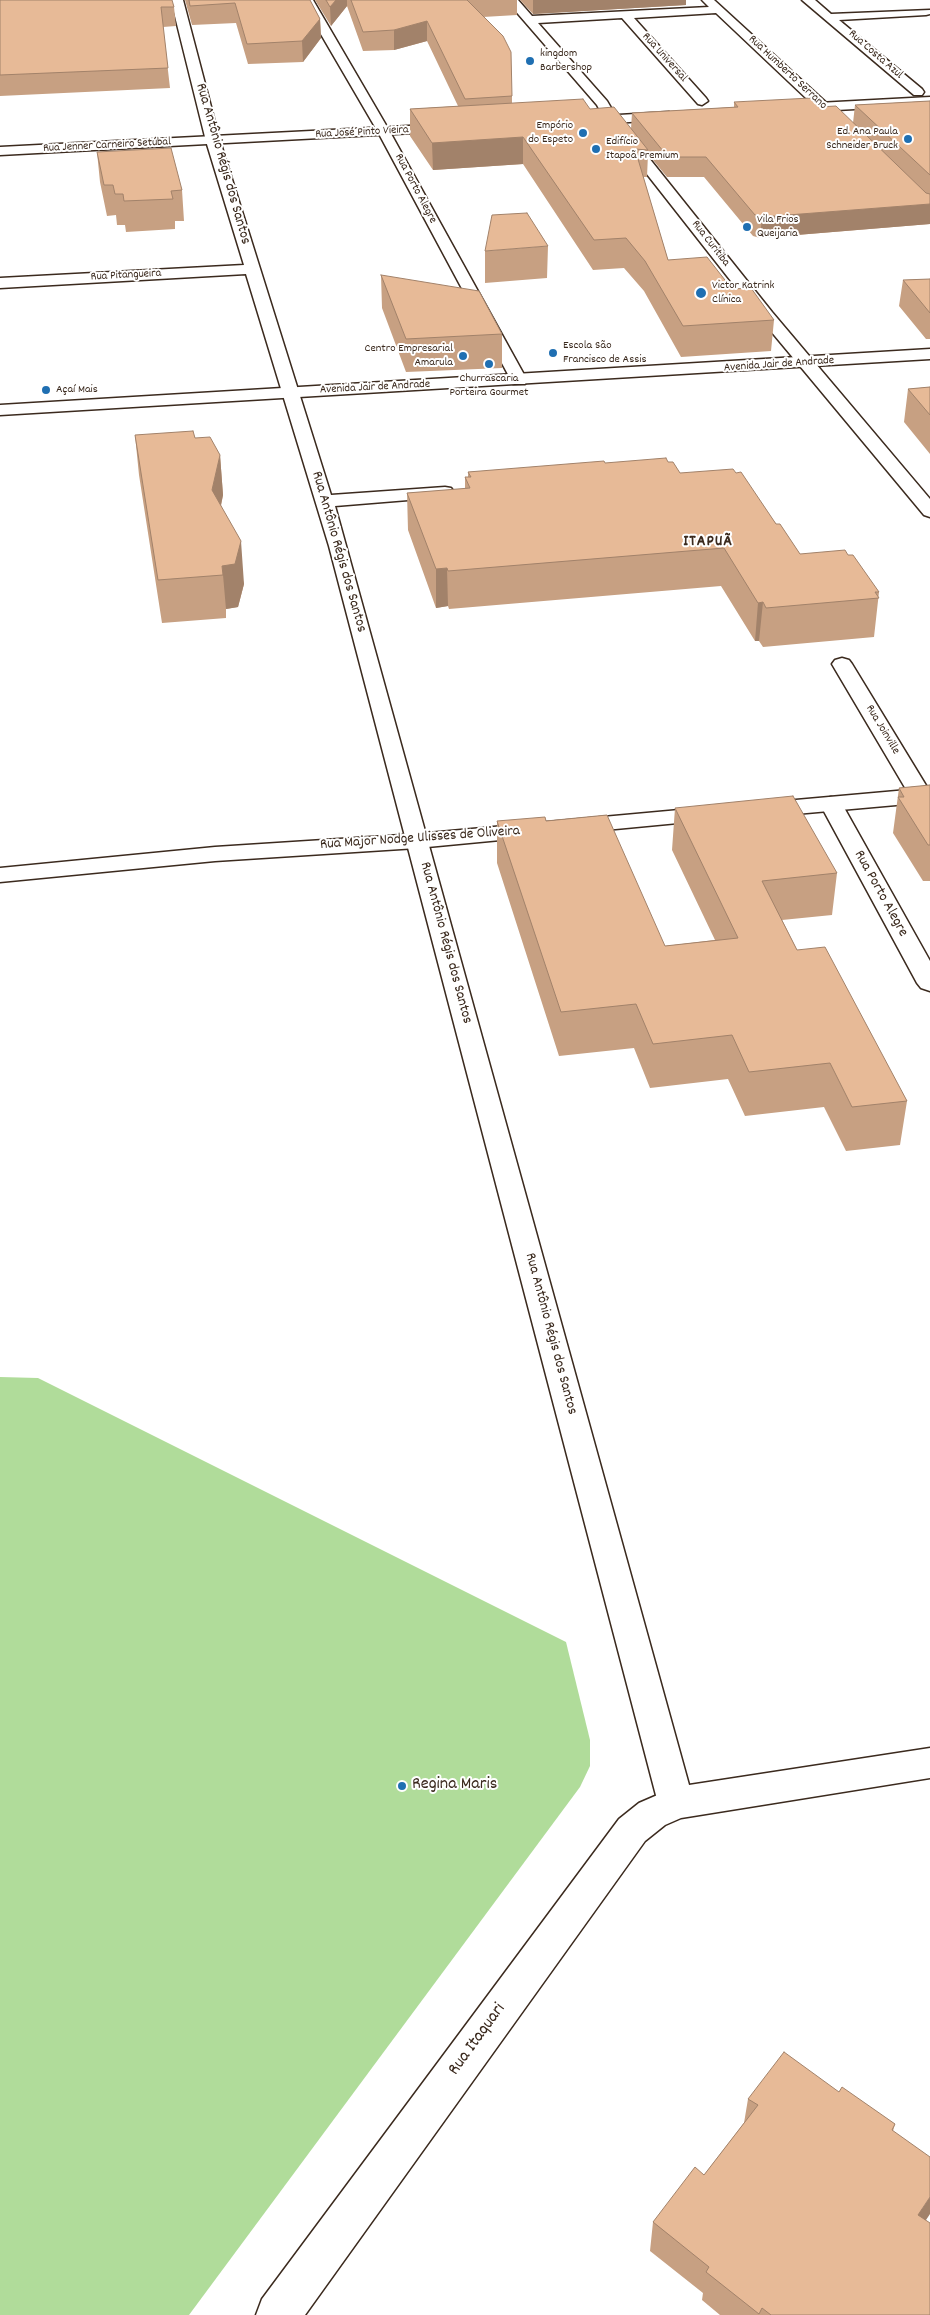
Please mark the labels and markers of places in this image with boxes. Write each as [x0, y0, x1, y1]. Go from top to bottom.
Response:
place label: kingdom Barbershop [540, 47, 592, 75]
marker: kingdom Barbershop [524, 55, 536, 67]
place label: Empório do Espeto [528, 119, 573, 147]
place label: Ed. Ana Paula Schneider Bruck [826, 125, 898, 153]
marker: Empório do Espeto [577, 127, 589, 139]
marker: Ed. Ana Paula Schneider Bruck [902, 133, 914, 145]
place label: Edifício Itapoã Premium [606, 135, 678, 163]
marker: Edifício Itapoã Premium [590, 143, 602, 155]
place label: Vila Frios Queijaria [757, 213, 799, 241]
marker: Vila Frios Queijaria [741, 221, 753, 233]
place label: Victor Katrink Clínica [712, 279, 774, 307]
marker: Victor Katrink Clínica [694, 286, 708, 300]
place label: Escola São Francisco de Assis [563, 339, 647, 367]
place label: Centro Empresarial Amarula [365, 342, 453, 370]
marker: Escola São Francisco de Assis [547, 347, 559, 359]
marker: Centro Empresarial Amarula [457, 350, 469, 362]
marker: Churrascaria Porteira Gourmet [483, 358, 495, 370]
place label: Churrascaria Porteira Gourmet [450, 372, 528, 400]
place label: Açaí Mais [56, 383, 98, 397]
marker: Açaí Mais [40, 384, 52, 396]
place label: Regina Maris [412, 1775, 497, 1797]
marker: Regina Maris [396, 1780, 408, 1792]

